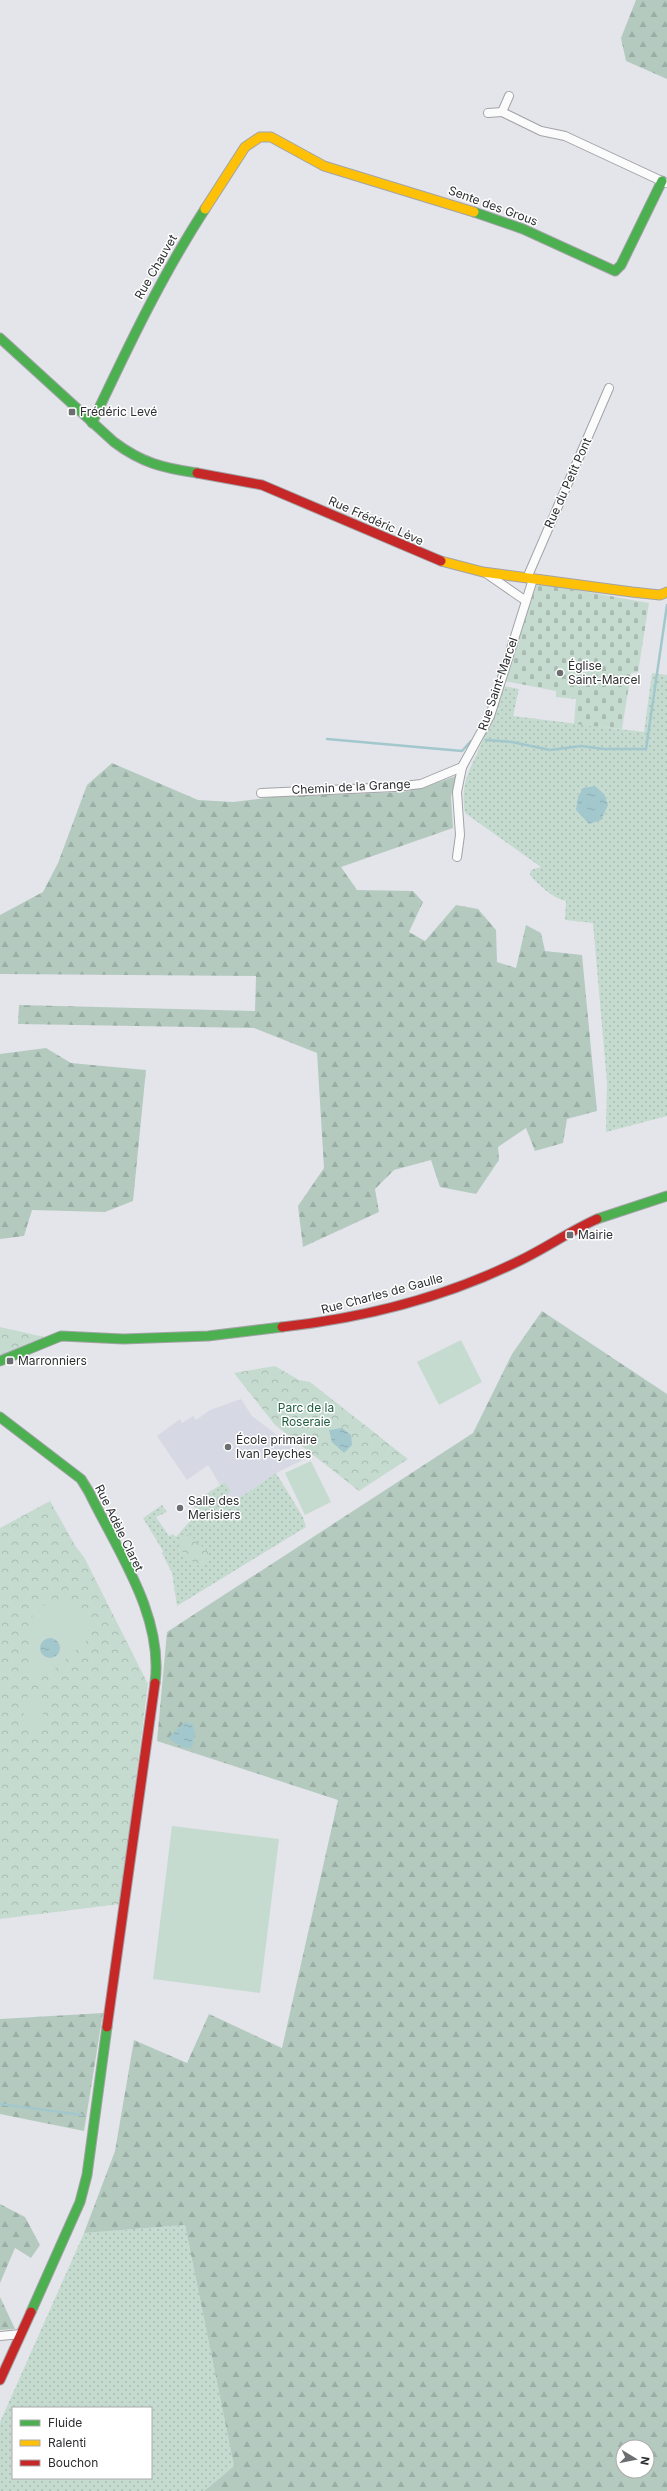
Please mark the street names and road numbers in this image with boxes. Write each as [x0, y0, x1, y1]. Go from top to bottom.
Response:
street label: Sente des Grous [446, 182, 540, 229]
street label: Rue Chauvet [131, 232, 180, 302]
street label: Rue du Petit Pont [541, 435, 594, 530]
street label: Rue Frédéric Lève [326, 493, 426, 548]
street label: Rue Saint-Marcel [475, 635, 520, 732]
street label: Chemin de la Grange [291, 776, 411, 797]
street label: Rue Charles de Gaulle [319, 1270, 444, 1317]
street label: Rue Adèle Claret [92, 1482, 147, 1574]

